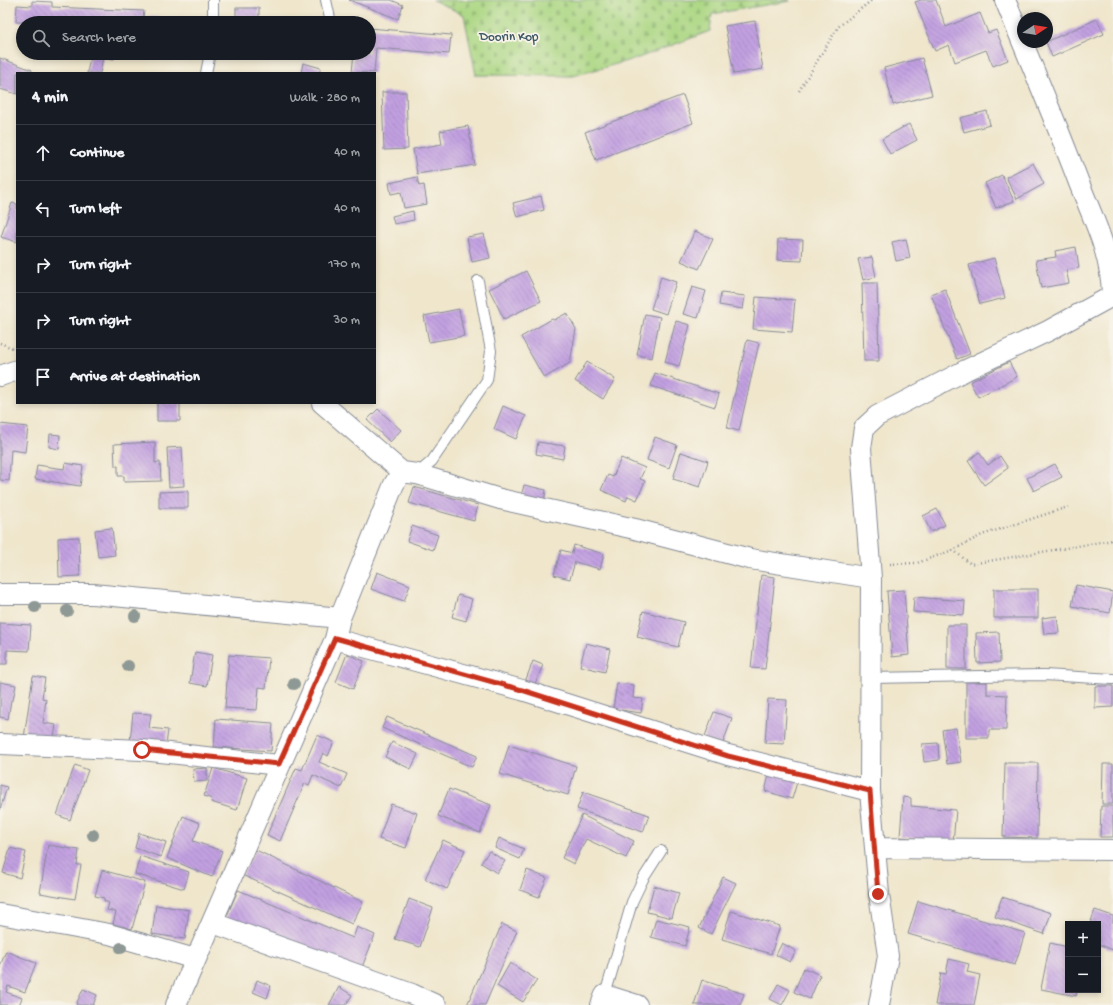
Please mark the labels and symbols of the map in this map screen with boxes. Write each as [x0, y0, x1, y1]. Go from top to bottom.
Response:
north arrow [1017, 12, 1053, 48]
park label: Doorin Kop [479, 30, 539, 45]
route start [133, 741, 151, 759]
route end [869, 885, 887, 903]

